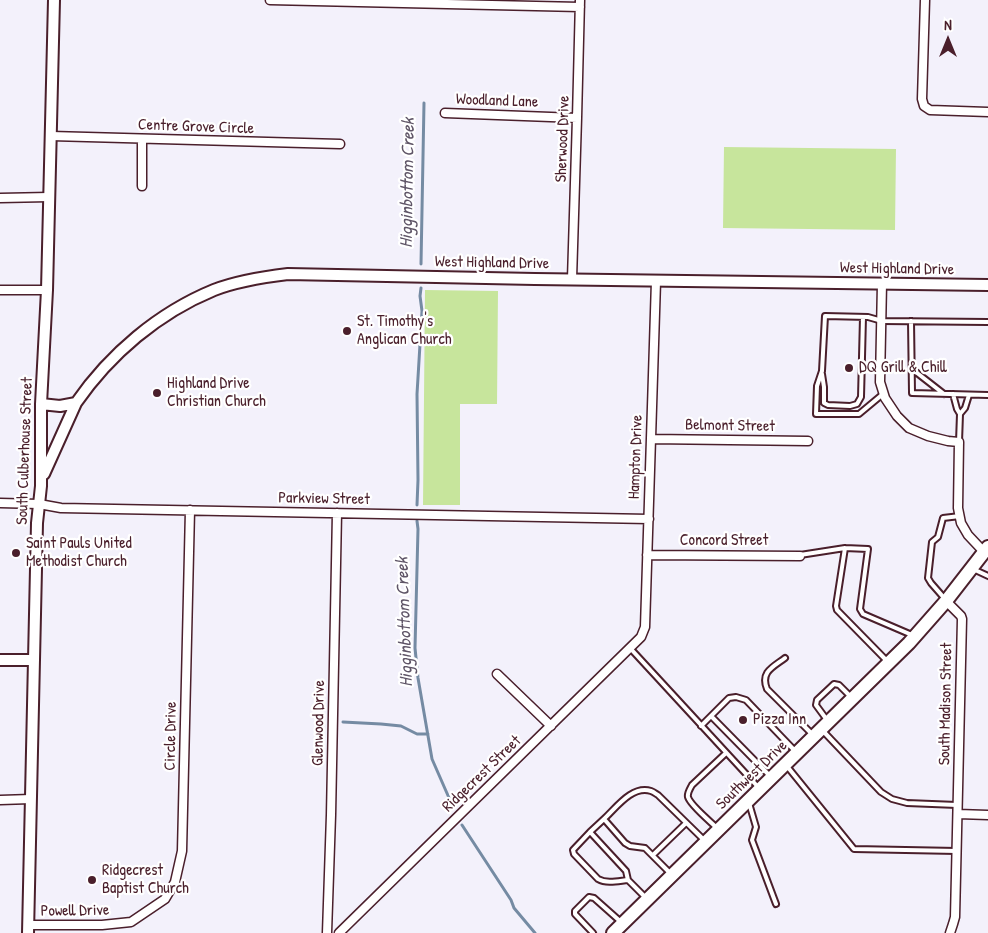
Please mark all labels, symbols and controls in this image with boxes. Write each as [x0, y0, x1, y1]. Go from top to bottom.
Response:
north arrow [923, 15, 973, 65]
text: N [944, 15, 952, 34]
street label: Woodland Lane [455, 90, 539, 112]
street label: Sherwood Drive [552, 95, 574, 183]
street label: Centre Grove Circle [138, 115, 254, 139]
water label: Higginbottom Creek [396, 118, 420, 248]
street label: West Highland Drive [435, 252, 549, 274]
street label: West Highland Drive [840, 258, 954, 280]
place label: St. Timothy's Anglican Church [357, 312, 451, 350]
marker: St. Timothy's Anglican Church [341, 325, 353, 337]
place label: DQ Grill & Chill [859, 358, 947, 378]
marker: DQ Grill & Chill [843, 362, 855, 374]
place label: Highland Drive Christian Church [167, 374, 266, 412]
street label: South Culberhouse Street [13, 377, 37, 525]
marker: Highland Drive Christian Church [151, 387, 163, 399]
street label: Hampton Drive [625, 414, 647, 500]
street label: Belmont Street [685, 416, 775, 436]
street label: Parkview Street [278, 489, 370, 509]
street label: Concord Street [680, 531, 768, 551]
place label: Saint Pauls United Methodist Church [26, 534, 132, 572]
marker: Saint Pauls United Methodist Church [10, 547, 22, 559]
water label: Higginbottom Creek [392, 557, 418, 687]
street label: South Madison Street [935, 643, 957, 765]
street label: Glenwood Drive [309, 680, 329, 766]
street label: Circle Drive [161, 701, 181, 771]
place label: Pizza Inn [753, 710, 806, 730]
marker: Pizza Inn [737, 714, 749, 726]
street label: Ridgecrest Street [439, 732, 525, 816]
street label: Southwest Drive [712, 736, 792, 814]
place label: Ridgecrest Baptist Church [102, 861, 189, 899]
marker: Ridgecrest Baptist Church [86, 874, 98, 886]
street label: Powell Drive [41, 901, 109, 921]

